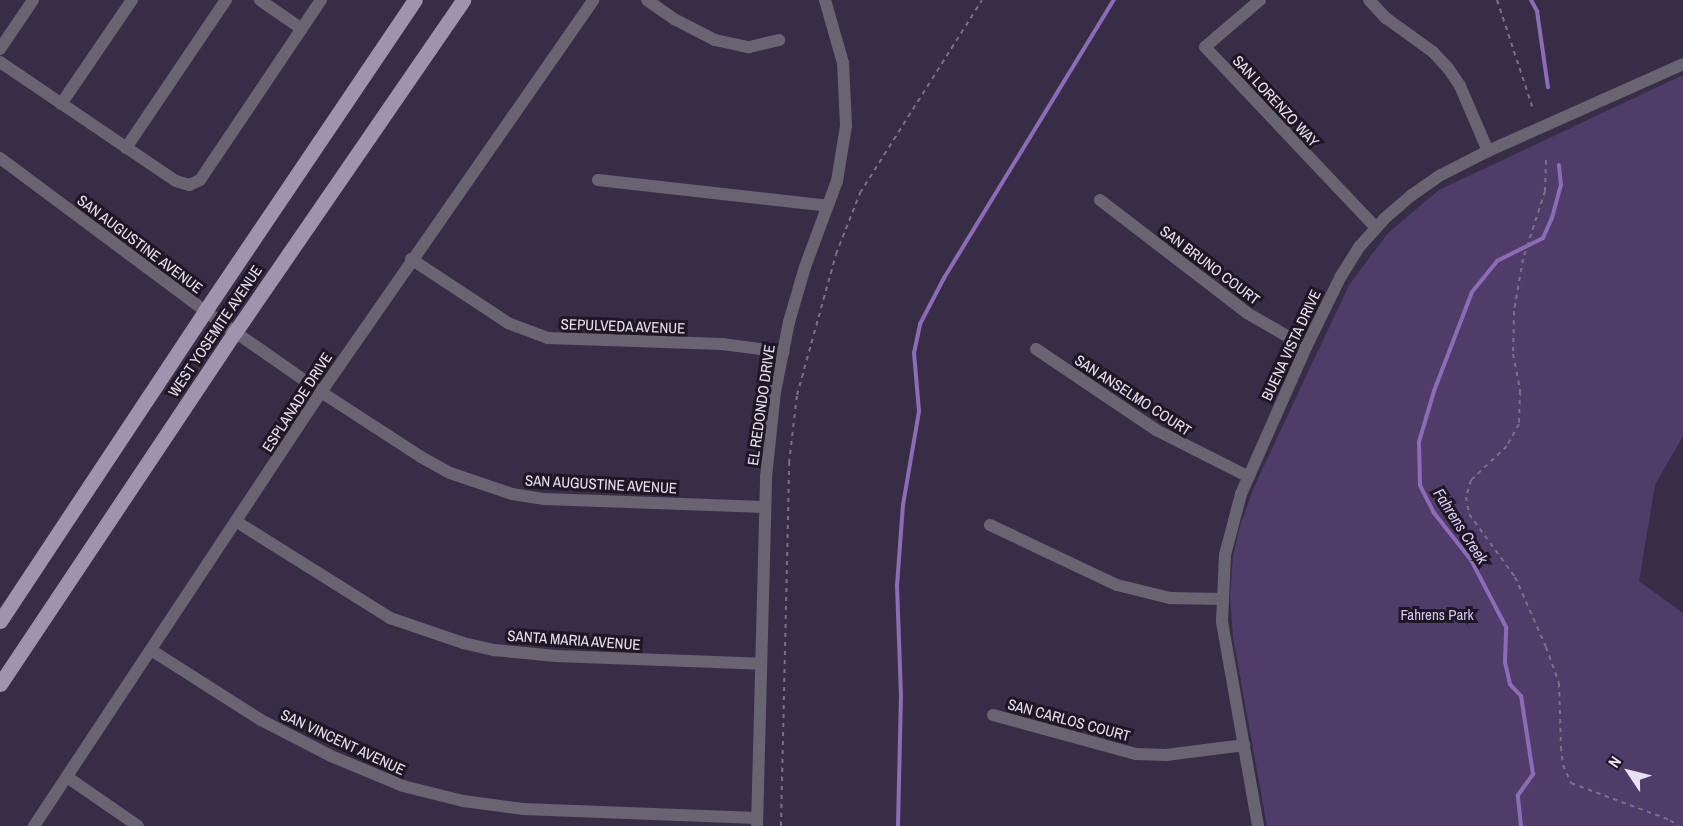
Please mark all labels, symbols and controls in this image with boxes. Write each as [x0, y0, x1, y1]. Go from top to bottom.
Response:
street label: SAN LORENZO WAY [1229, 52, 1323, 150]
street label: SAN AUGUSTINE AVENUE [73, 191, 207, 297]
street label: SAN BRUNO COURT [1157, 222, 1263, 308]
street label: WEST YOSEMITE AVENUE [164, 261, 266, 401]
street label: BUENA VISTA DRIVE [1257, 286, 1325, 404]
street label: SEPULVEDA AVENUE [560, 315, 686, 337]
street label: EL REDONDO DRIVE [744, 343, 778, 467]
street label: ESPLANADE DRIVE [258, 349, 336, 455]
street label: SAN ANSELMO COURT [1071, 350, 1195, 440]
street label: SAN AUGUSTINE AVENUE [524, 471, 678, 497]
water label: Fahrens Creek [1429, 485, 1493, 567]
park label: Fahrens Park [1400, 606, 1474, 624]
street label: SANTA MARIA AVENUE [506, 626, 642, 654]
street label: SAN CARLOS COURT [1006, 695, 1132, 745]
street label: SAN VINCENT AVENUE [278, 705, 408, 779]
north arrow [1599, 742, 1659, 802]
text: N [1603, 751, 1626, 772]

